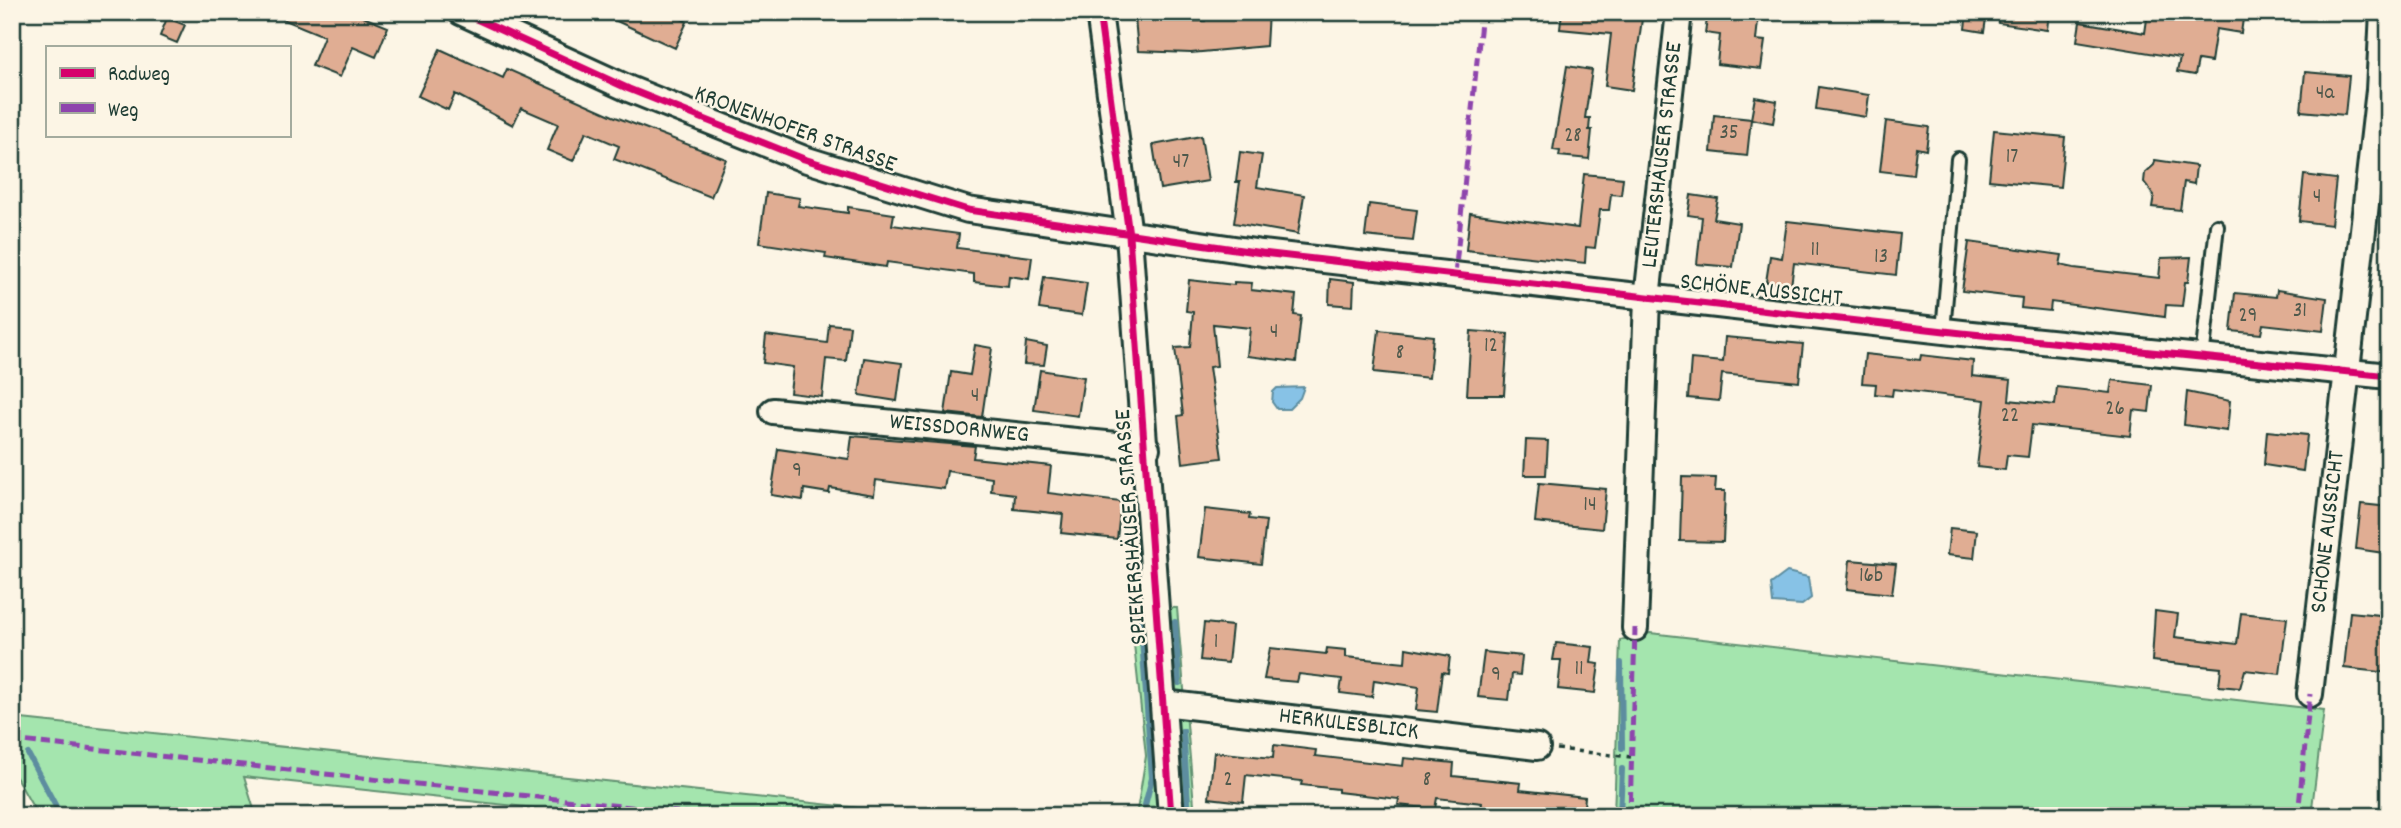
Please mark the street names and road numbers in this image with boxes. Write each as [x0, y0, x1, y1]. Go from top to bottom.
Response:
street label: LEUTERSHÄUSER STRASSE [1633, 40, 1693, 270]
street label: KRONENHOFER STRASSE [689, 78, 901, 182]
street label: SCHÖNE AUSSICHT [1678, 266, 1844, 316]
street label: WEISSDORNWEG [888, 406, 1030, 453]
street label: SPIEKERSHÄUSER STRASSE [1107, 408, 1157, 646]
street label: SCHÖNE AUSSICHT [2302, 449, 2355, 615]
street label: HERKULESBLICK [1277, 700, 1420, 750]

